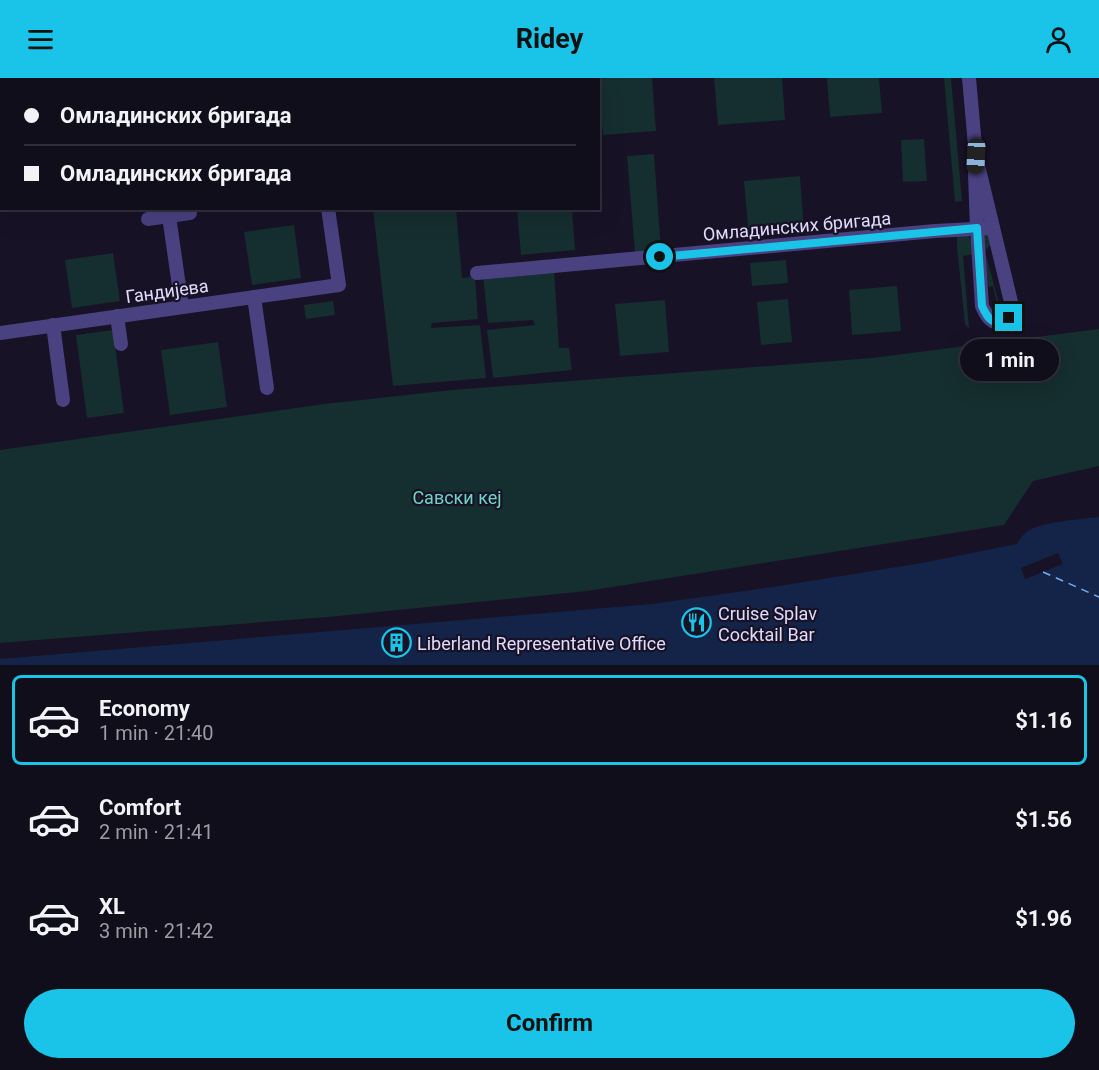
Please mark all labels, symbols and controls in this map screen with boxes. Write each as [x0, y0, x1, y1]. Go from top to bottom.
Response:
icon: menu [24, 23, 57, 56]
text: Ridey [516, 23, 583, 55]
icon: person [1042, 23, 1075, 56]
text: Омладинских бригада [60, 103, 292, 128]
car [966, 138, 986, 174]
text: Омладинских бригада [60, 161, 292, 186]
street label: Омладинских бригада [702, 207, 892, 245]
route start [646, 243, 673, 270]
street label: Гандијева [124, 275, 210, 307]
route end [995, 304, 1022, 331]
callout: 1 min [960, 339, 1058, 381]
text: 1 min [984, 348, 1035, 372]
park label: Савски кеј [412, 487, 502, 508]
place label: Cruise Splav Cocktail Bar [718, 603, 817, 645]
restaurant icon: Cruise Splav Cocktail Bar [681, 607, 713, 639]
building icon: Liberland Representative Office [380, 627, 412, 659]
place label: Liberland Representative Office [417, 633, 666, 654]
icon: car [27, 693, 81, 747]
text: Economy [99, 696, 190, 721]
text: $1.16 [1015, 708, 1072, 733]
text: 1 min · 21:40 [99, 721, 214, 745]
icon: car [27, 792, 81, 846]
text: Comfort [99, 795, 181, 820]
text: $1.56 [1015, 807, 1072, 832]
text: 2 min · 21:41 [99, 820, 214, 844]
icon: car [27, 891, 81, 945]
text: XL [99, 894, 125, 919]
text: $1.96 [1015, 906, 1072, 931]
text: 3 min · 21:42 [99, 919, 214, 943]
button: Confirm [24, 989, 1075, 1058]

